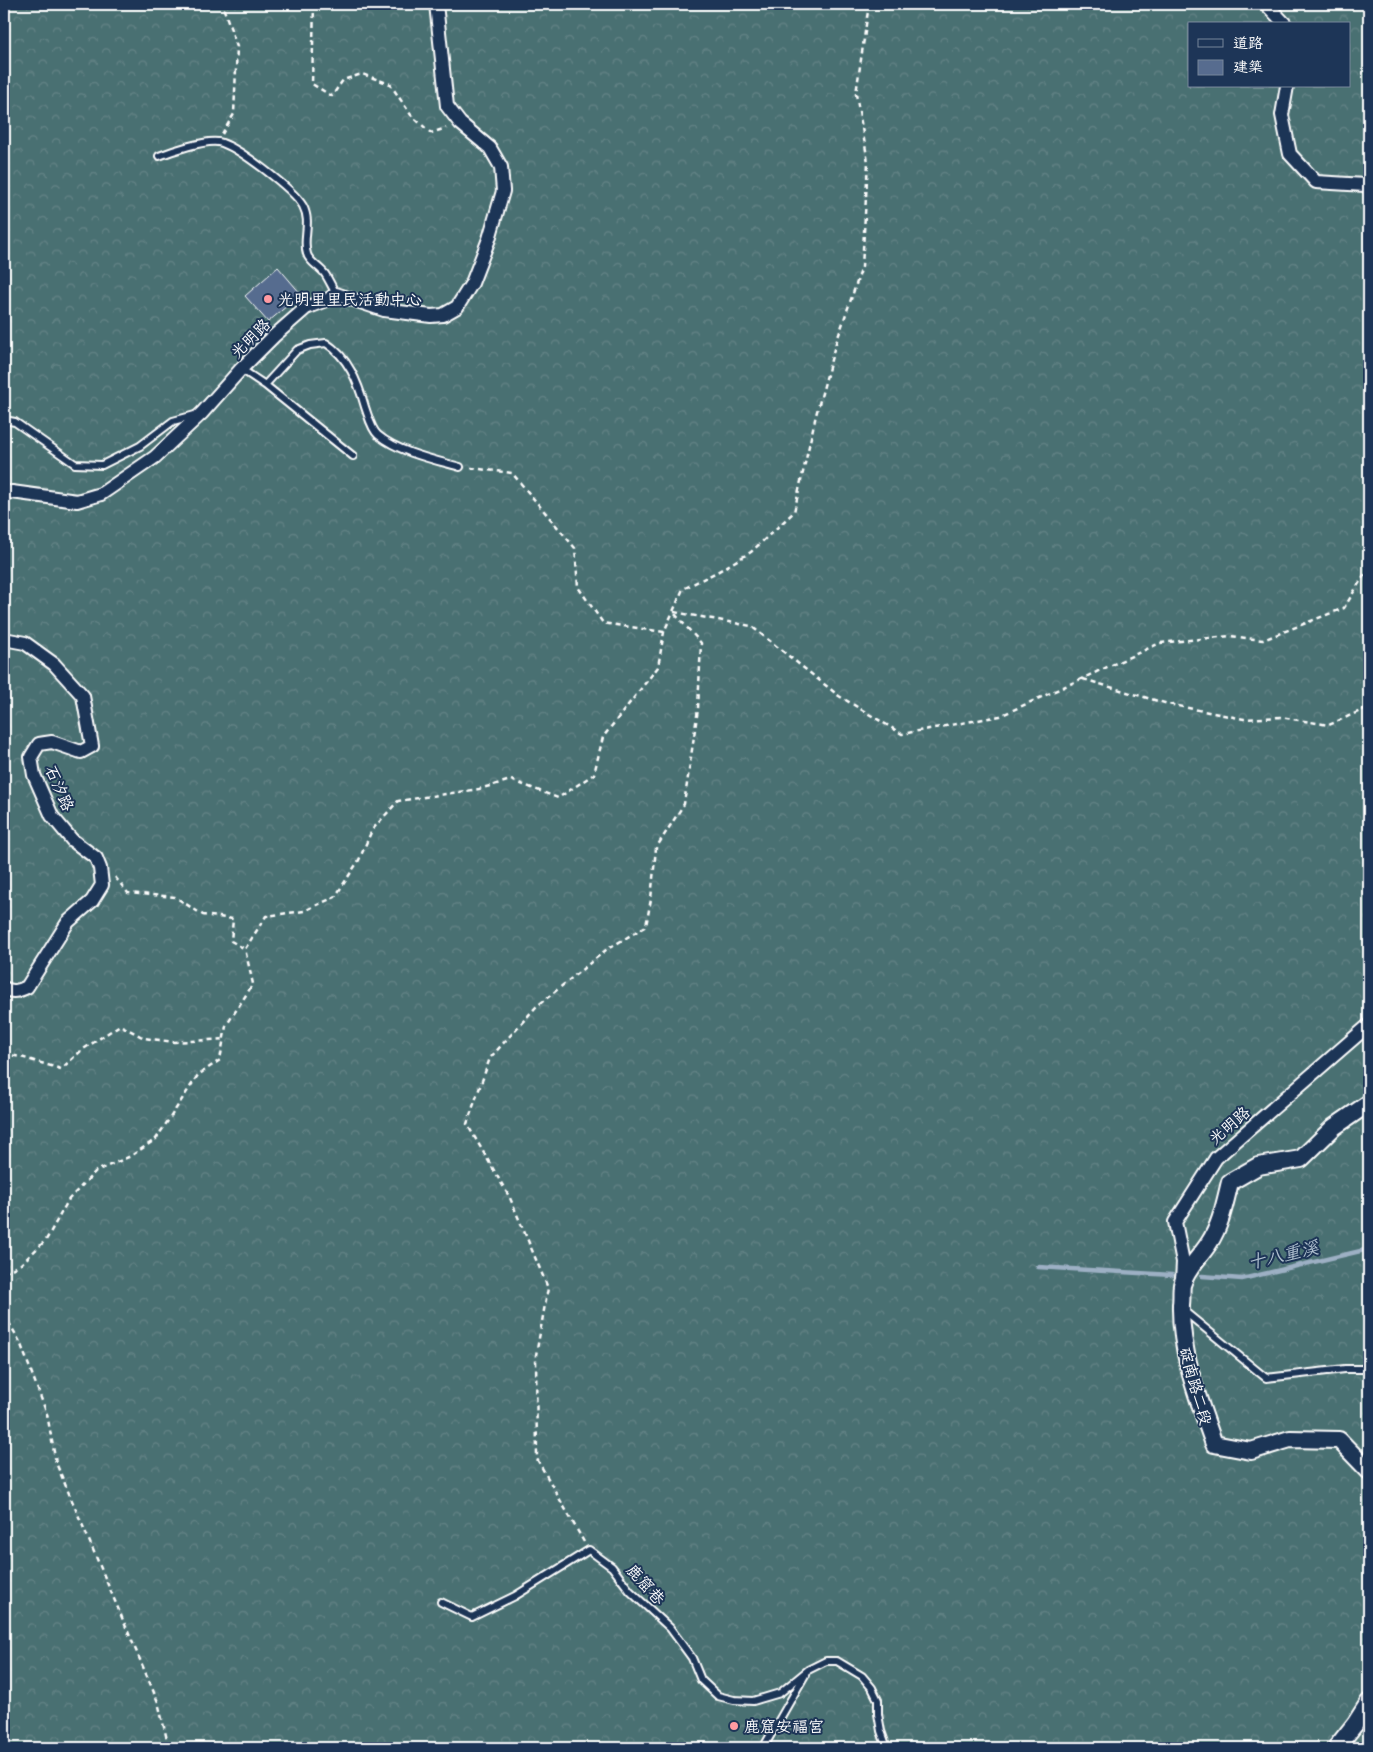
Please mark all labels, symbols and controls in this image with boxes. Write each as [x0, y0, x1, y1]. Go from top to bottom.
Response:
legend [1188, 22, 1350, 88]
text: 道路 [1233, 30, 1263, 53]
text: 建築 [1233, 54, 1263, 77]
place label: 光明里里民活動中心 [278, 286, 422, 310]
marker: 光明里里民活動中心 [262, 293, 274, 305]
street label: 光明路 [224, 312, 275, 363]
street label: 石汐路 [40, 761, 82, 814]
street label: 光明路 [1202, 1099, 1254, 1149]
water label: 十八重溪 [1245, 1232, 1322, 1275]
street label: 碇南路二段 [1174, 1344, 1220, 1427]
street label: 鹿窟巷 [622, 1557, 672, 1609]
place label: 鹿窟安福宮 [744, 1713, 824, 1737]
marker: 鹿窟安福宮 [728, 1720, 740, 1732]

